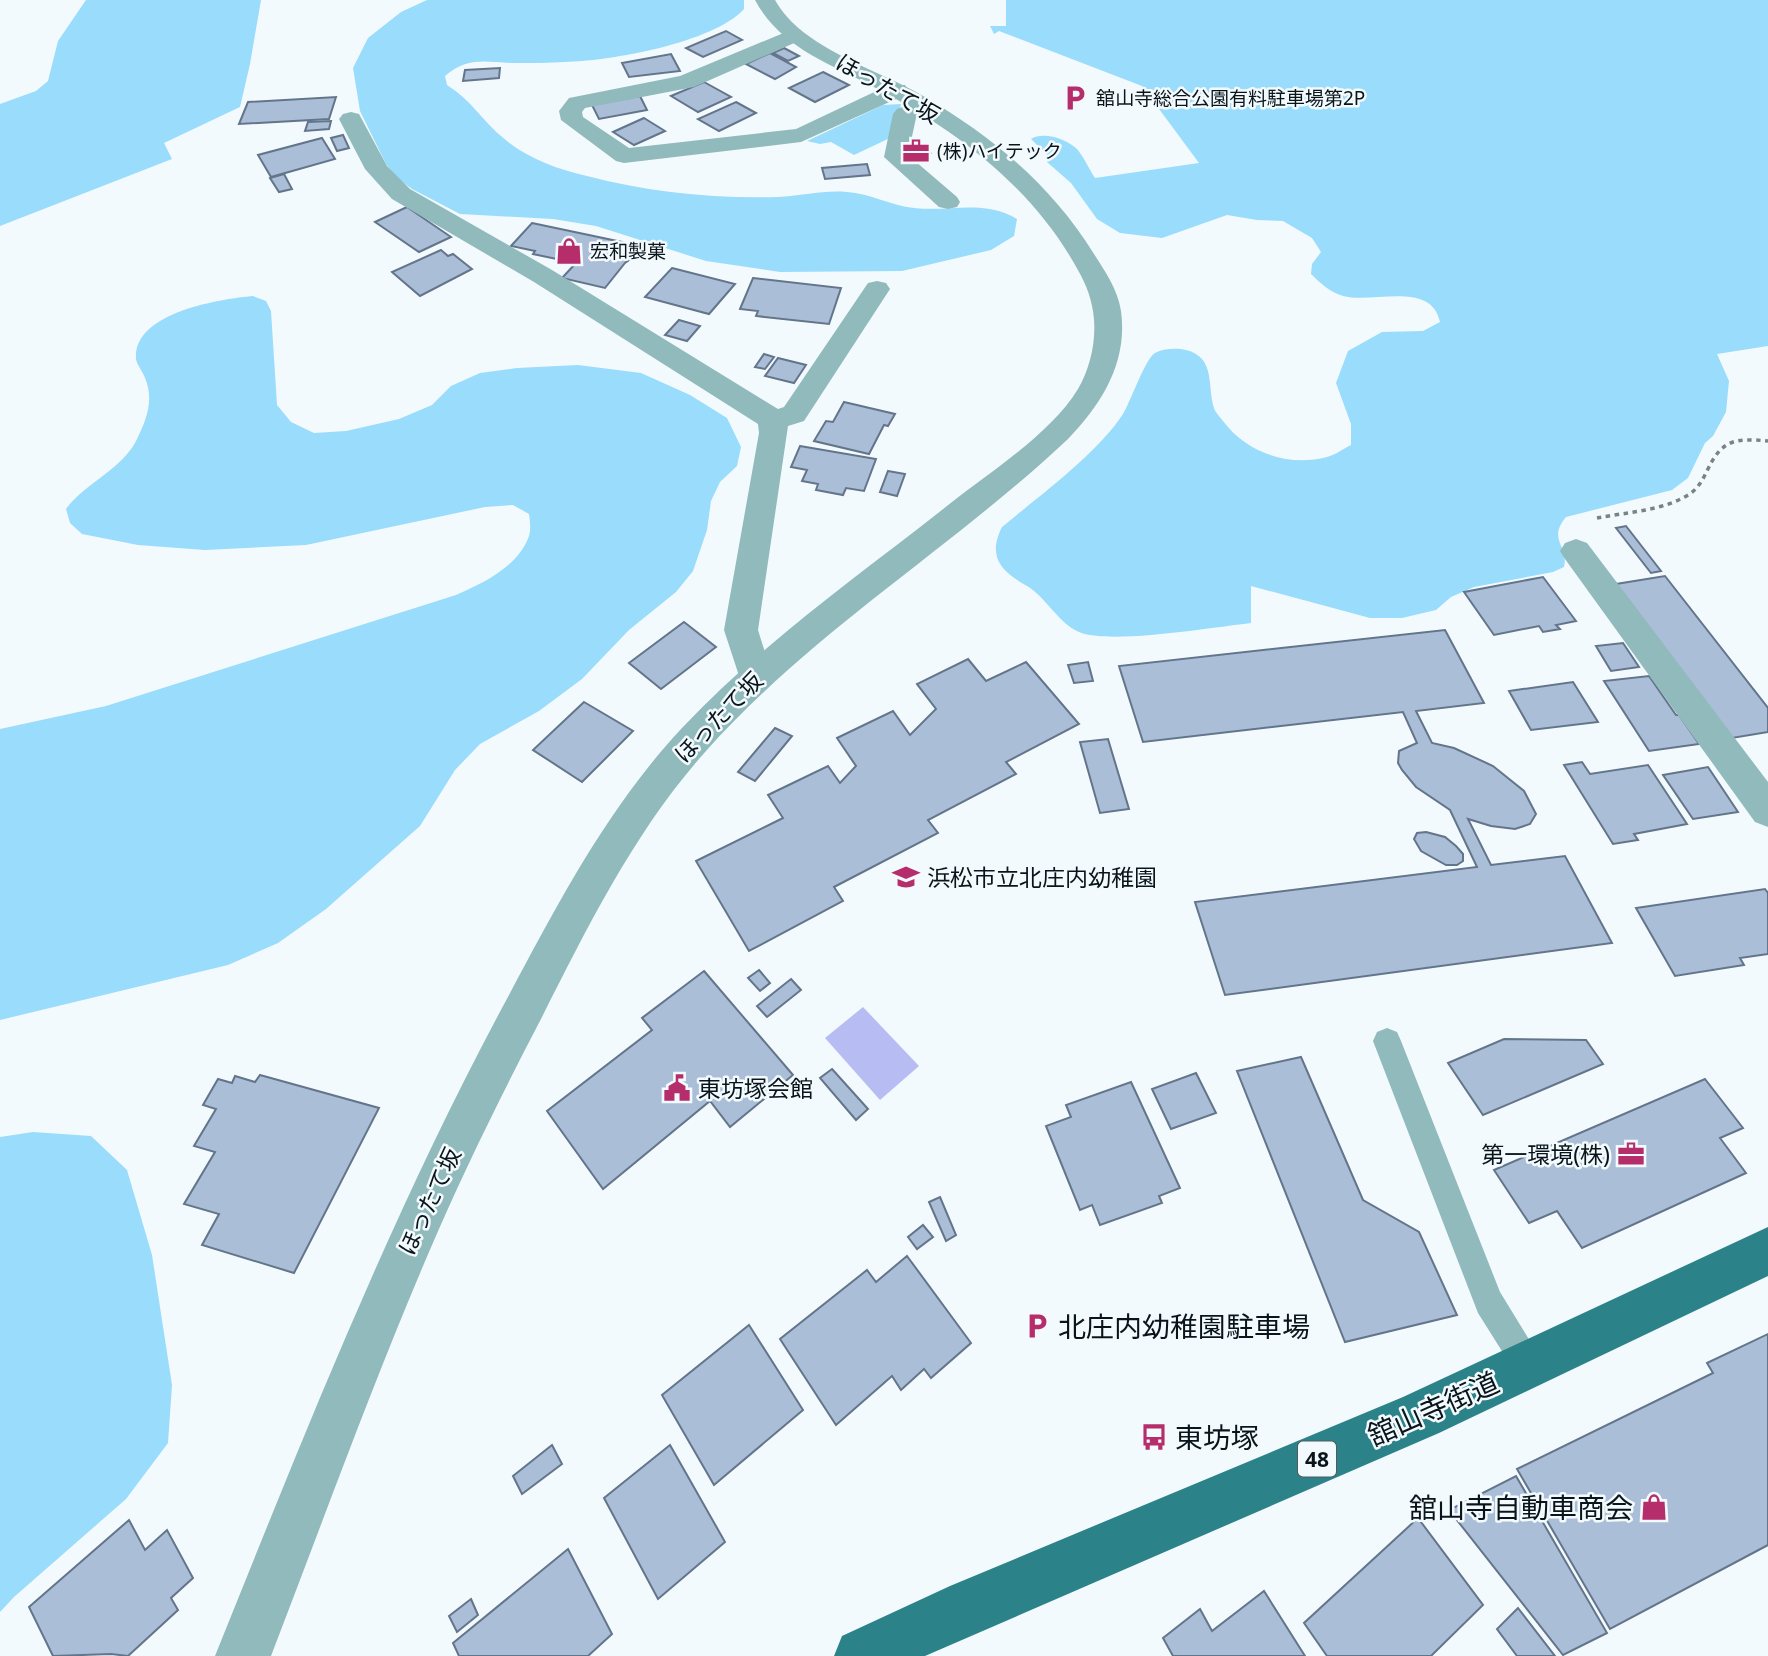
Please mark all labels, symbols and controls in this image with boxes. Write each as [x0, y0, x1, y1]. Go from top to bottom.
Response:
street label: ほったて坂 [830, 45, 946, 131]
parking icon: 舘山寺総合公園有料駐車場第2P [1060, 83, 1090, 113]
place label: 舘山寺総合公園有料駐車場第2P [1096, 85, 1365, 111]
office icon: (株)ハイテック [901, 136, 931, 166]
place label: (株)ハイテック [937, 138, 1062, 164]
shop icon: 宏和製菓 [554, 236, 584, 266]
place label: 宏和製菓 [590, 238, 666, 264]
street label: ほったて坂 [667, 665, 769, 769]
place label: 浜松市立北庄内幼稚園 [927, 861, 1157, 893]
school or university icon: 浜松市立北庄内幼稚園 [891, 862, 921, 892]
place label: 東坊塚会館 [698, 1072, 813, 1104]
public building icon: 東坊塚会館 [662, 1073, 692, 1103]
place label: 第一環境(株) [1481, 1138, 1610, 1170]
office icon: 第一環境(株) [1616, 1139, 1646, 1169]
street label: ほったて坂 [390, 1142, 468, 1260]
place label: 北庄内幼稚園駐車場 [1058, 1307, 1310, 1345]
parking icon: 北庄内幼稚園駐車場 [1022, 1311, 1052, 1341]
street label: 舘山寺街道 [1361, 1362, 1505, 1454]
place label: 東坊塚 [1175, 1418, 1259, 1456]
bus stop icon: 東坊塚 [1139, 1422, 1169, 1452]
road number: 48 [1298, 1442, 1336, 1476]
place label: 舘山寺自動車商会 [1409, 1488, 1633, 1526]
shop icon: 舘山寺自動車商会 [1639, 1492, 1669, 1522]

